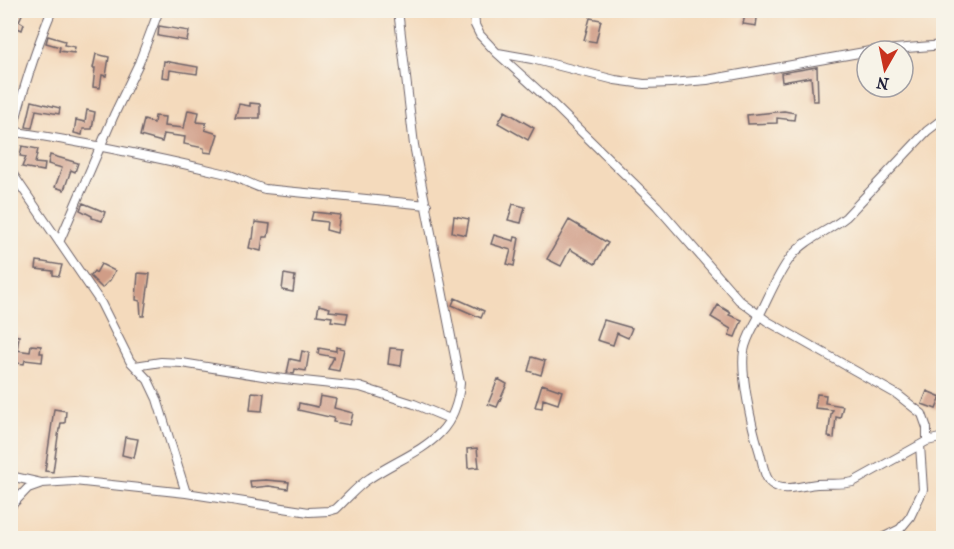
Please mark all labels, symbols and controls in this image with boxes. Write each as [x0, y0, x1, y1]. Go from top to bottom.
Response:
north arrow [855, 39, 915, 99]
text: N [874, 73, 890, 94]

